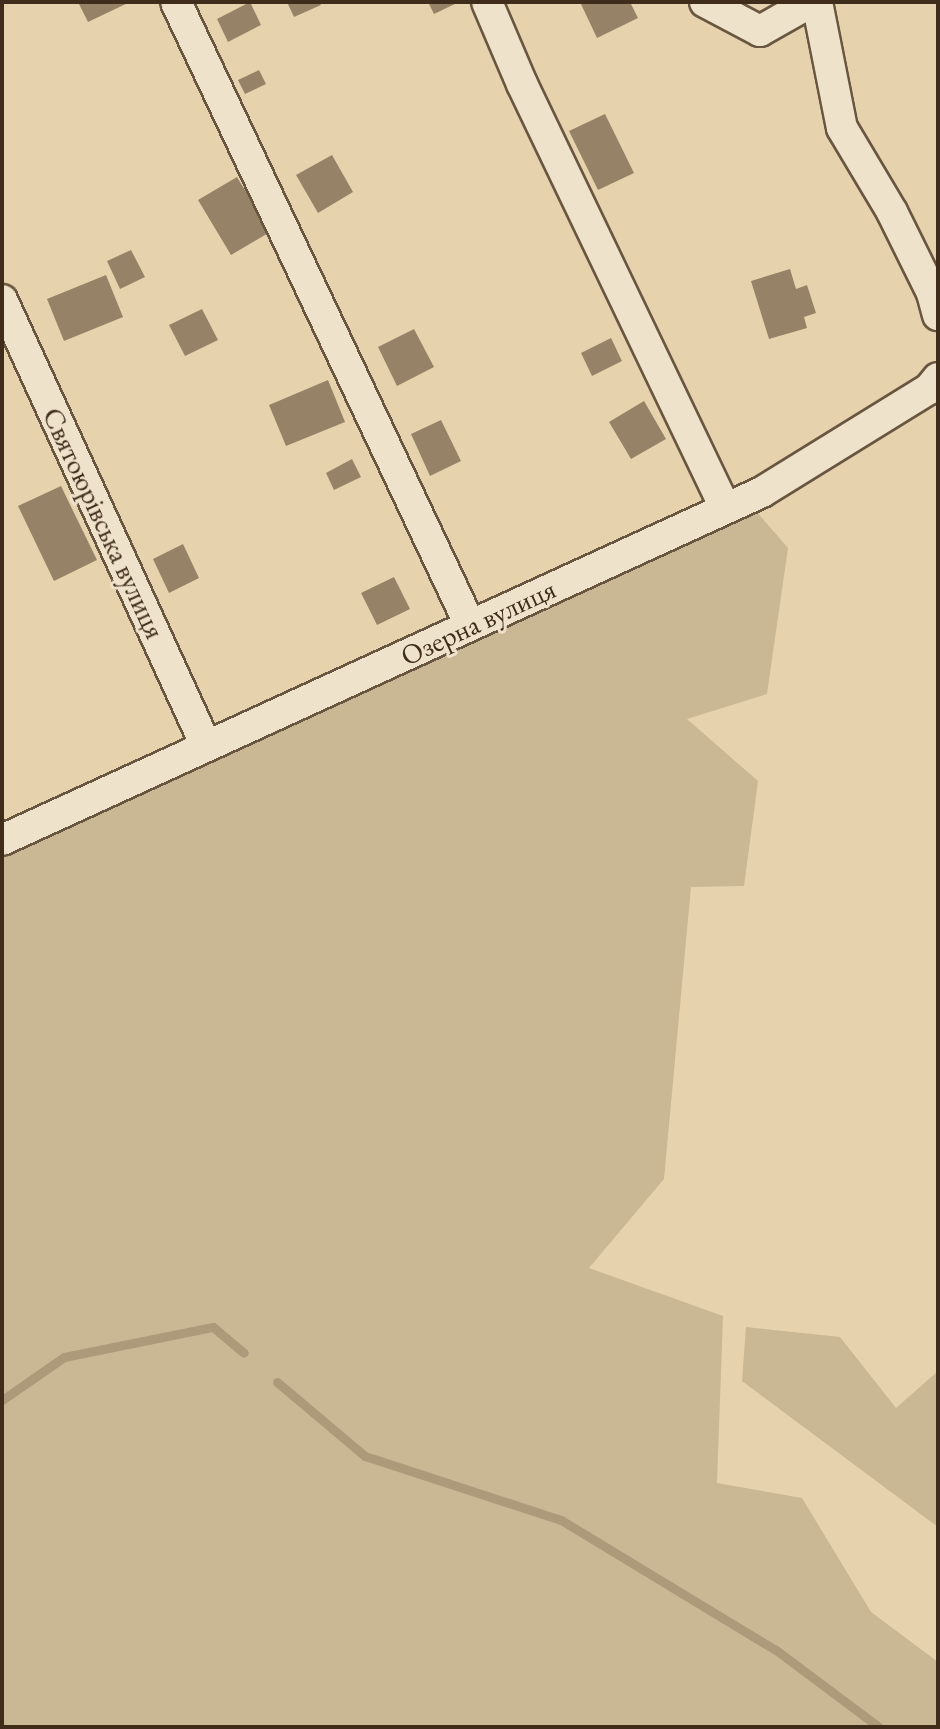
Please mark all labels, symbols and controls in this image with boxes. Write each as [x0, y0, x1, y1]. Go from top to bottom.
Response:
street label: Святоюрівська вулиця [36, 402, 172, 644]
street label: Озерна вулиця [395, 571, 561, 673]

